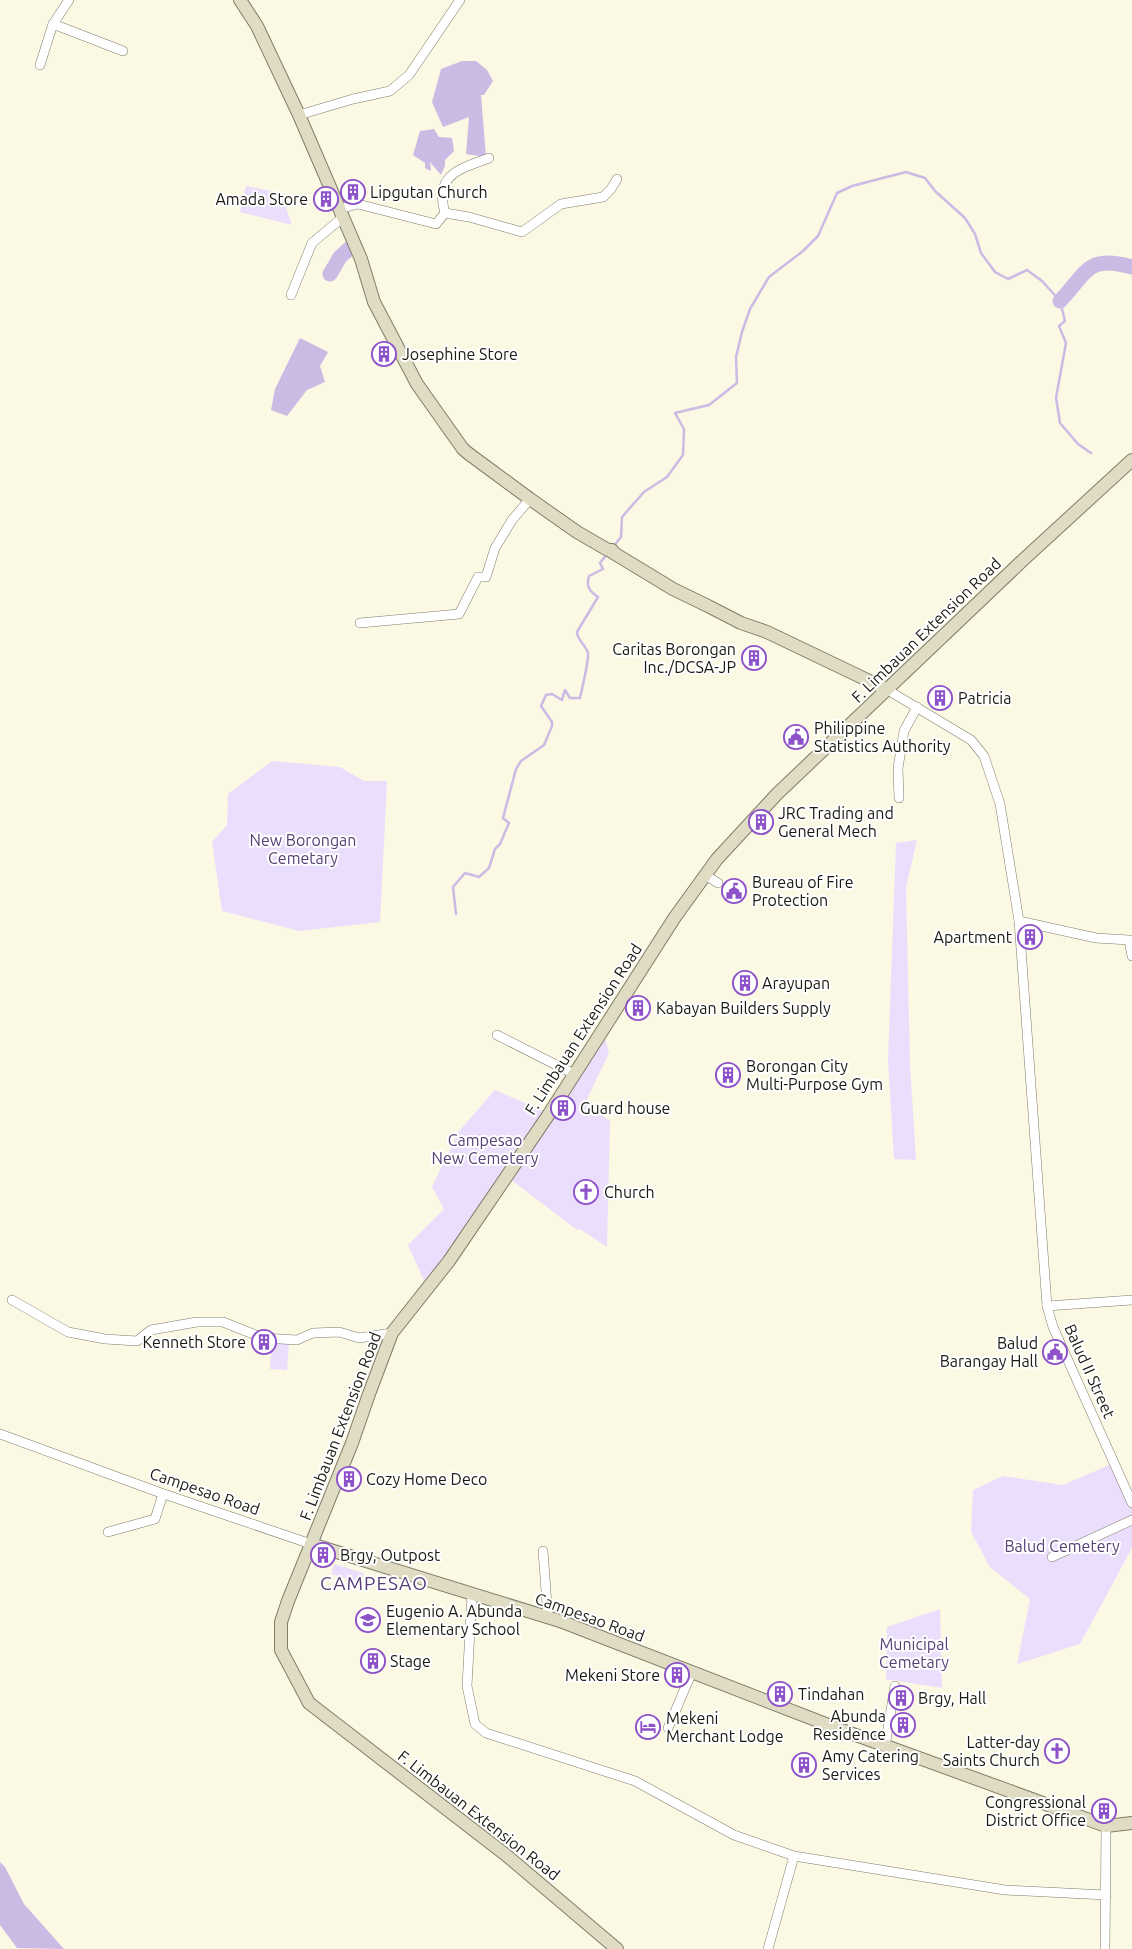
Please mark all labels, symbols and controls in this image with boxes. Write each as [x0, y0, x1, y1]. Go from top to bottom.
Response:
building icon: Lipgutan Church [340, 179, 366, 205]
place label: Lipgutan Church [370, 183, 488, 201]
building icon: Amada Store [313, 186, 339, 212]
place label: Amada Store [215, 190, 308, 208]
building icon: Josephine Store [371, 341, 397, 367]
place label: Josephine Store [402, 345, 518, 363]
street label: F. Limbauan Extension Road [848, 554, 1004, 706]
place label: Caritas Borongan Inc./DCSA-JP [612, 640, 736, 676]
building icon: Caritas Borongan Inc./DCSA-JP [741, 645, 767, 671]
building icon: Patricia [927, 685, 953, 711]
place label: Patricia [958, 689, 1011, 707]
place label: Philippine Statistics Authority [814, 719, 951, 755]
public building icon: Philippine Statistics Authority [783, 724, 809, 750]
place label: JRC Trading and General Mech [778, 804, 894, 840]
building icon: JRC Trading and General Mech [748, 809, 774, 835]
park label: New Borongan Cemetary [250, 831, 356, 867]
place label: Bureau of Fire Protection [752, 873, 854, 909]
public building icon: Bureau of Fire Protection [721, 878, 747, 904]
building icon: Apartment [1017, 924, 1043, 950]
place label: Apartment [934, 928, 1013, 946]
street label: F. Limbauan Extension Road [521, 940, 645, 1118]
building icon: Arayupan [732, 970, 758, 996]
place label: Arayupan [762, 974, 830, 992]
building icon: Kabayan Builders Supply [625, 995, 651, 1021]
place label: Kabayan Builders Supply [656, 999, 831, 1017]
place label: Borongan City Multi-Purpose Gym [746, 1057, 883, 1093]
building icon: Borongan City Multi-Purpose Gym [715, 1062, 741, 1088]
building icon: Guard house [550, 1095, 576, 1121]
place label: Guard house [580, 1099, 670, 1117]
park label: Campesao New Cemetery [432, 1131, 539, 1167]
church icon: Church [573, 1179, 599, 1205]
place label: Church [604, 1183, 655, 1201]
street label: Balud II Street [1061, 1321, 1119, 1422]
building icon: Kenneth Store [251, 1329, 277, 1355]
street label: F. Limbauan Extension Road [296, 1329, 384, 1523]
place label: Kenneth Store [143, 1333, 246, 1351]
place label: Balud Barangay Hall [940, 1334, 1038, 1370]
public building icon: Balud Barangay Hall [1042, 1339, 1068, 1365]
street label: Campesao Road [148, 1464, 262, 1518]
building icon: Cozy Home Deco [336, 1466, 362, 1492]
place label: Cozy Home Deco [366, 1470, 487, 1488]
park label: Balud Cemetery [1004, 1537, 1120, 1555]
building icon: Brgy, Outpost [310, 1542, 336, 1568]
place label: Brgy, Outpost [340, 1546, 441, 1564]
district label: CAMPESAO [320, 1572, 428, 1594]
street label: Campesao Road [533, 1589, 647, 1645]
place label: Eugenio A. Abunda Elementary School [386, 1602, 522, 1638]
school or university icon: Eugenio A. Abunda Elementary School [355, 1607, 381, 1633]
park label: Municipal Cemetary [879, 1635, 949, 1671]
building icon: Stage [360, 1648, 386, 1674]
place label: Stage [390, 1652, 431, 1670]
building icon: Mekeni Store [664, 1662, 690, 1688]
place label: Mekeni Store [565, 1666, 660, 1684]
building icon: Tindahan [767, 1681, 793, 1707]
place label: Tindahan [798, 1685, 864, 1703]
building icon: Brgy, Hall [888, 1685, 914, 1711]
place label: Brgy, Hall [918, 1689, 986, 1707]
place label: Abunda Residence [813, 1707, 886, 1743]
place label: Mekeni Merchant Lodge [666, 1709, 784, 1745]
building icon: Abunda Residence [890, 1712, 916, 1738]
hotel icon: Mekeni Merchant Lodge [635, 1714, 661, 1740]
place label: Latter-day Saints Church [943, 1733, 1040, 1769]
church icon: Latter-day Saints Church [1044, 1738, 1070, 1764]
street label: F. Limbauan Extension Road [395, 1746, 563, 1884]
place label: Amy Catering Services [822, 1747, 919, 1783]
building icon: Amy Catering Services [791, 1752, 817, 1778]
place label: Congressional District Office [985, 1793, 1086, 1829]
building icon: Congressional District Office [1091, 1798, 1117, 1824]

